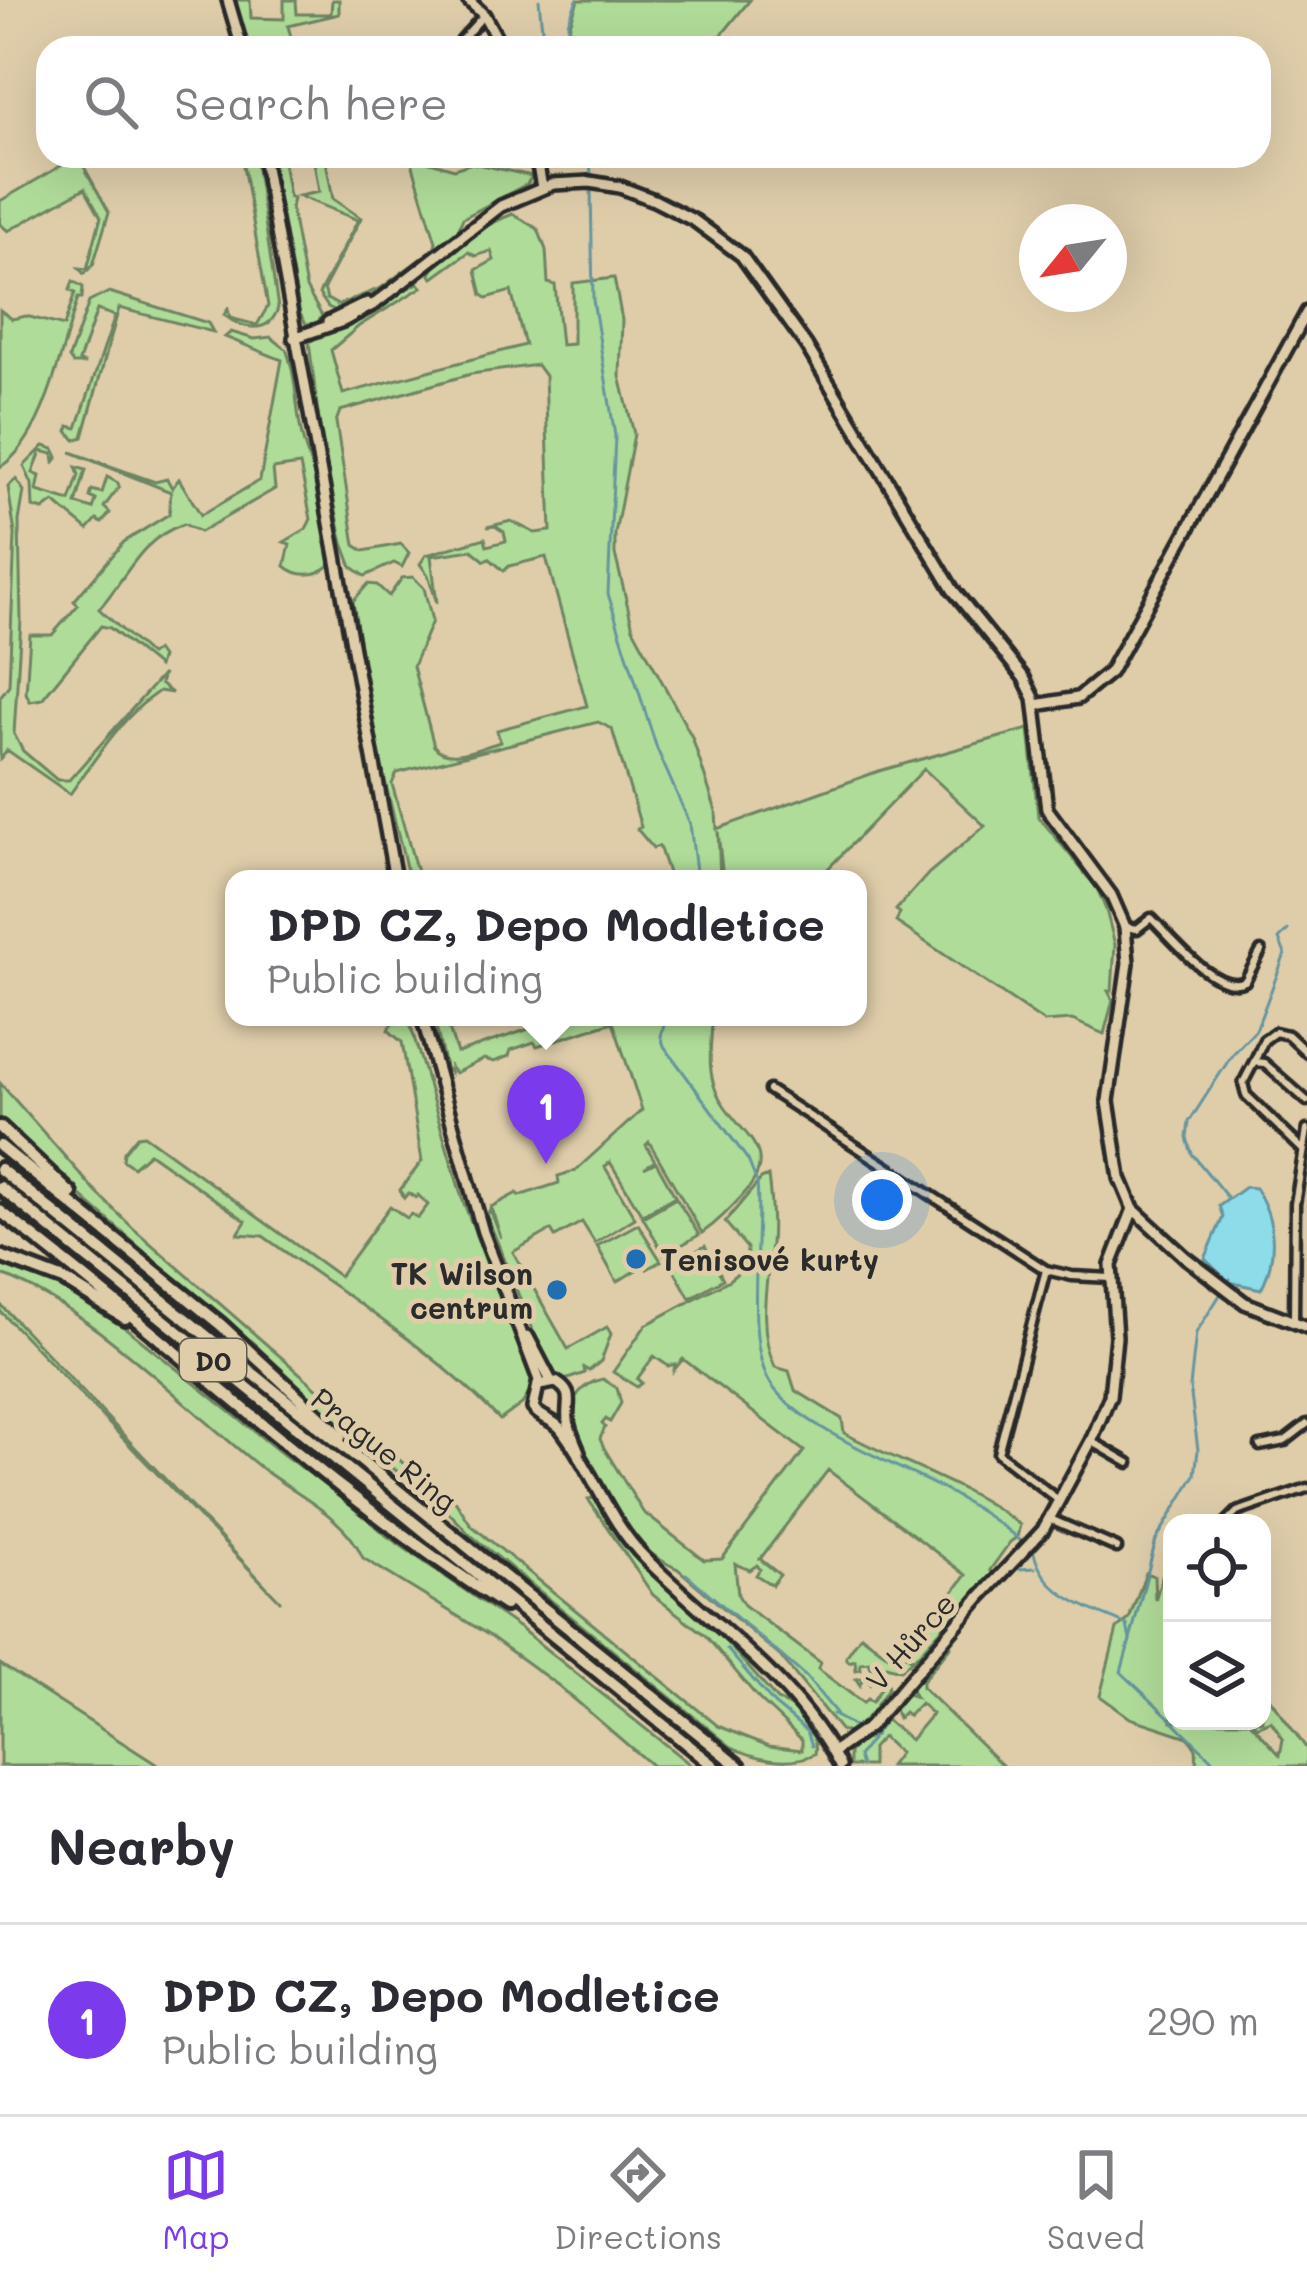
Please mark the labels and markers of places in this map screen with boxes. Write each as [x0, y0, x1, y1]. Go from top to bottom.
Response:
pin: 1 [507, 1065, 585, 1164]
place label: Tenisové kurty [660, 1239, 879, 1279]
marker: Tenisové kurty [623, 1246, 649, 1272]
place label: TK Wilson centrum [390, 1253, 533, 1327]
marker: TK Wilson centrum [544, 1277, 570, 1303]

